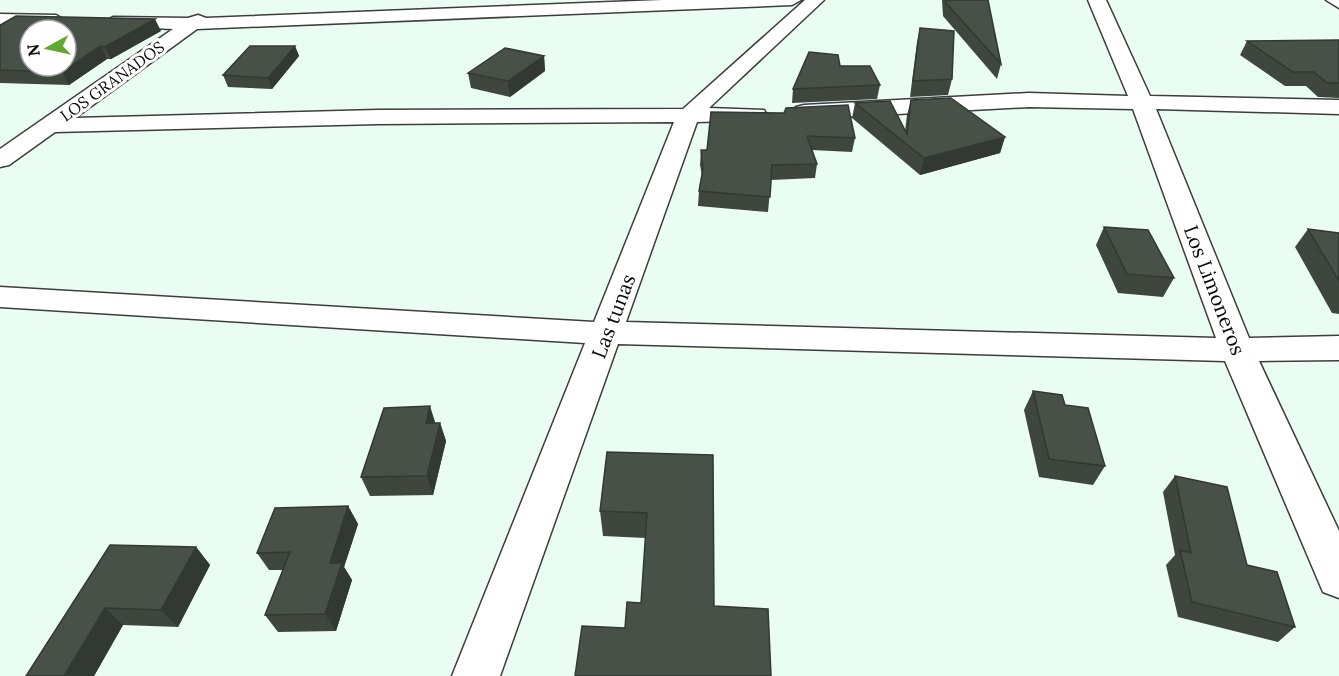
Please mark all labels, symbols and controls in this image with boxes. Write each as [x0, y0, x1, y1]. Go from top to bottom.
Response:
north arrow [18, 18, 78, 78]
street label: LOS GRANADOS [56, 37, 168, 125]
text: N [22, 43, 44, 58]
street label: Los Limoneros [1179, 222, 1251, 358]
street label: Las tunas [586, 270, 640, 362]

